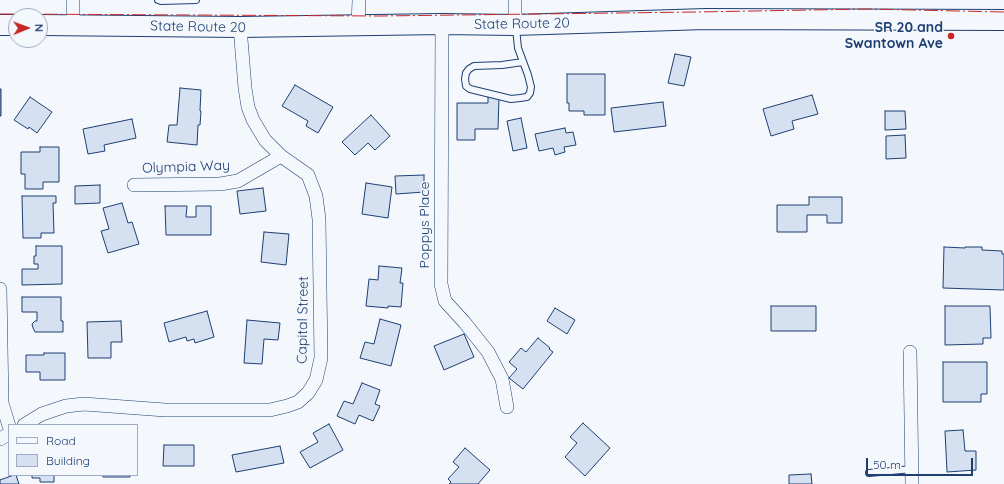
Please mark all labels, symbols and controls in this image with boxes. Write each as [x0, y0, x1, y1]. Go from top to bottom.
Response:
north arrow [8, 8, 48, 48]
street label: State Route 20 [474, 15, 570, 33]
street label: State Route 20 [150, 18, 246, 36]
place label: SR 20 and Swantown Ave [845, 20, 943, 52]
text: N [32, 24, 46, 32]
marker: SR 20 and Swantown Ave [946, 31, 956, 41]
street label: Olympia Way [142, 157, 230, 177]
street label: Poppys Place [417, 181, 433, 269]
street label: Capital Street [294, 276, 312, 364]
legend [8, 424, 138, 476]
text: Road [46, 433, 76, 448]
scale bar [868, 450, 975, 476]
text: Building [46, 453, 90, 468]
text: 50 m [873, 457, 901, 472]

